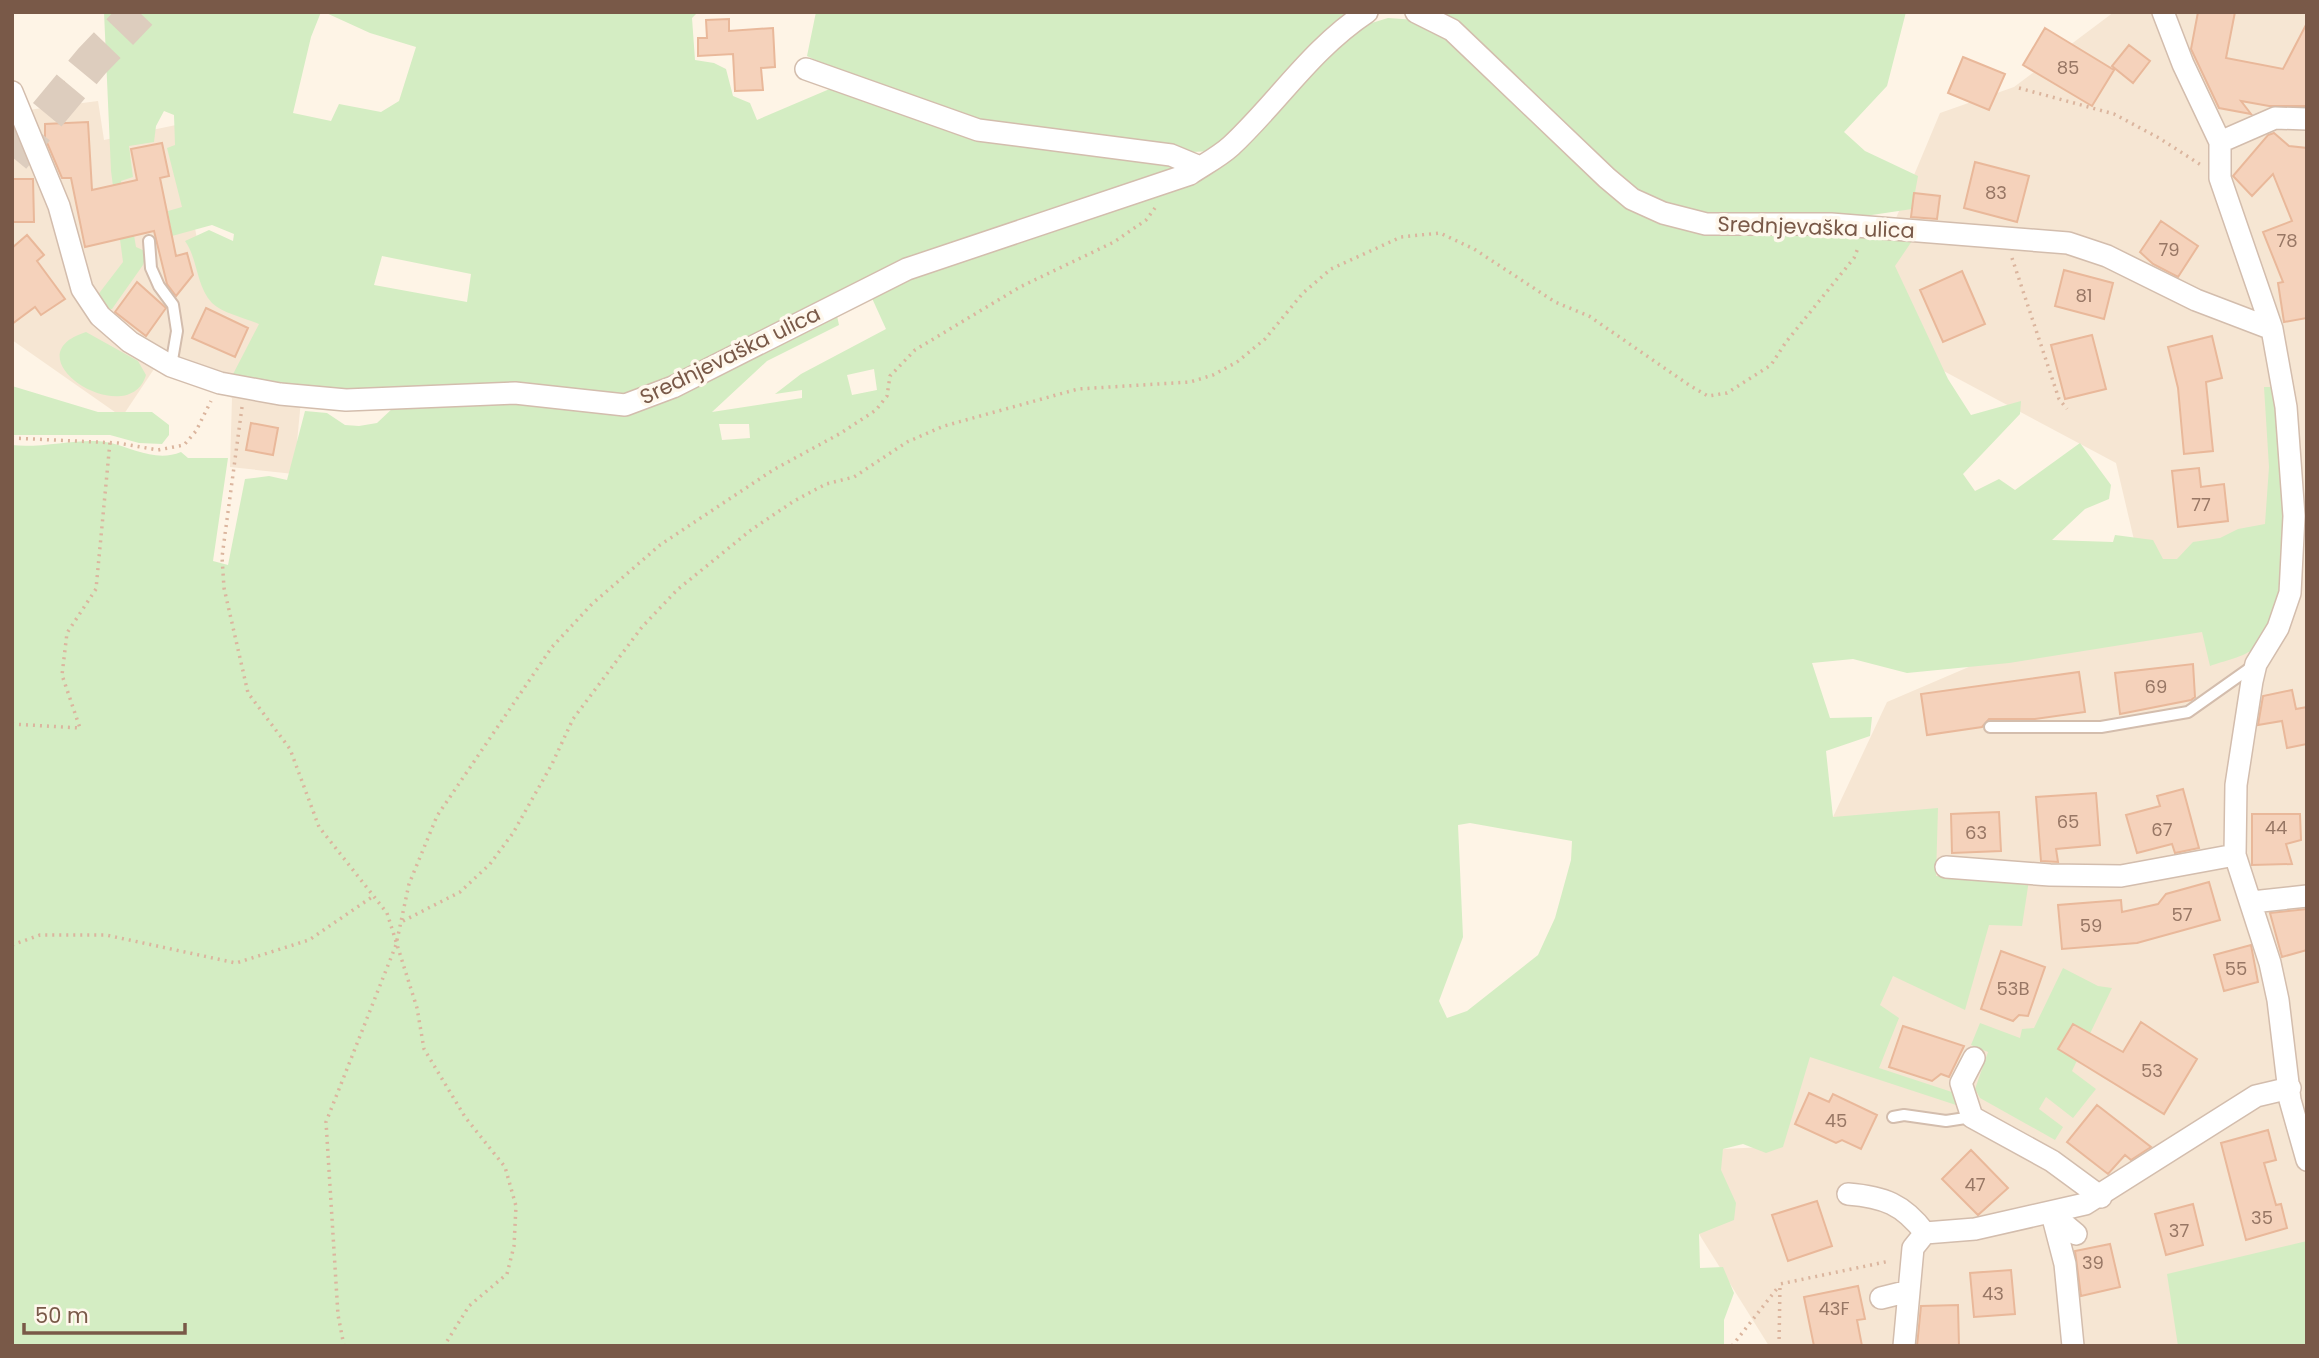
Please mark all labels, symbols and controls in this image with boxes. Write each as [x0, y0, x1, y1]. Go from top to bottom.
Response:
house number: 85 [2057, 55, 2079, 80]
house number: 83 [1985, 180, 2007, 205]
street label: Srednjevaška ulica [1717, 209, 1915, 245]
house number: 78 [2276, 228, 2298, 253]
house number: 79 [2158, 237, 2180, 262]
house number: 81 [2075, 283, 2093, 308]
street label: Srednjevaška ulica [635, 299, 825, 411]
house number: 77 [2191, 492, 2211, 517]
house number: 69 [2145, 674, 2167, 699]
house number: 65 [2057, 809, 2079, 834]
house number: 44 [2265, 815, 2287, 840]
house number: 67 [2151, 817, 2173, 842]
house number: 63 [1965, 820, 1987, 845]
house number: 57 [2171, 902, 2193, 927]
house number: 59 [2080, 913, 2102, 938]
house number: 55 [2225, 956, 2247, 981]
house number: 53B [1997, 976, 2029, 1001]
house number: 53 [2141, 1058, 2163, 1083]
house number: 45 [1825, 1108, 1847, 1133]
house number: 47 [1964, 1172, 1986, 1197]
house number: 35 [2251, 1205, 2273, 1230]
house number: 37 [2169, 1218, 2189, 1243]
house number: 39 [2082, 1250, 2104, 1275]
house number: 43 [1982, 1281, 2004, 1306]
scale bar [24, 1292, 186, 1336]
house number: 43F [1819, 1296, 1850, 1321]
text: 50 m [35, 1301, 89, 1330]

